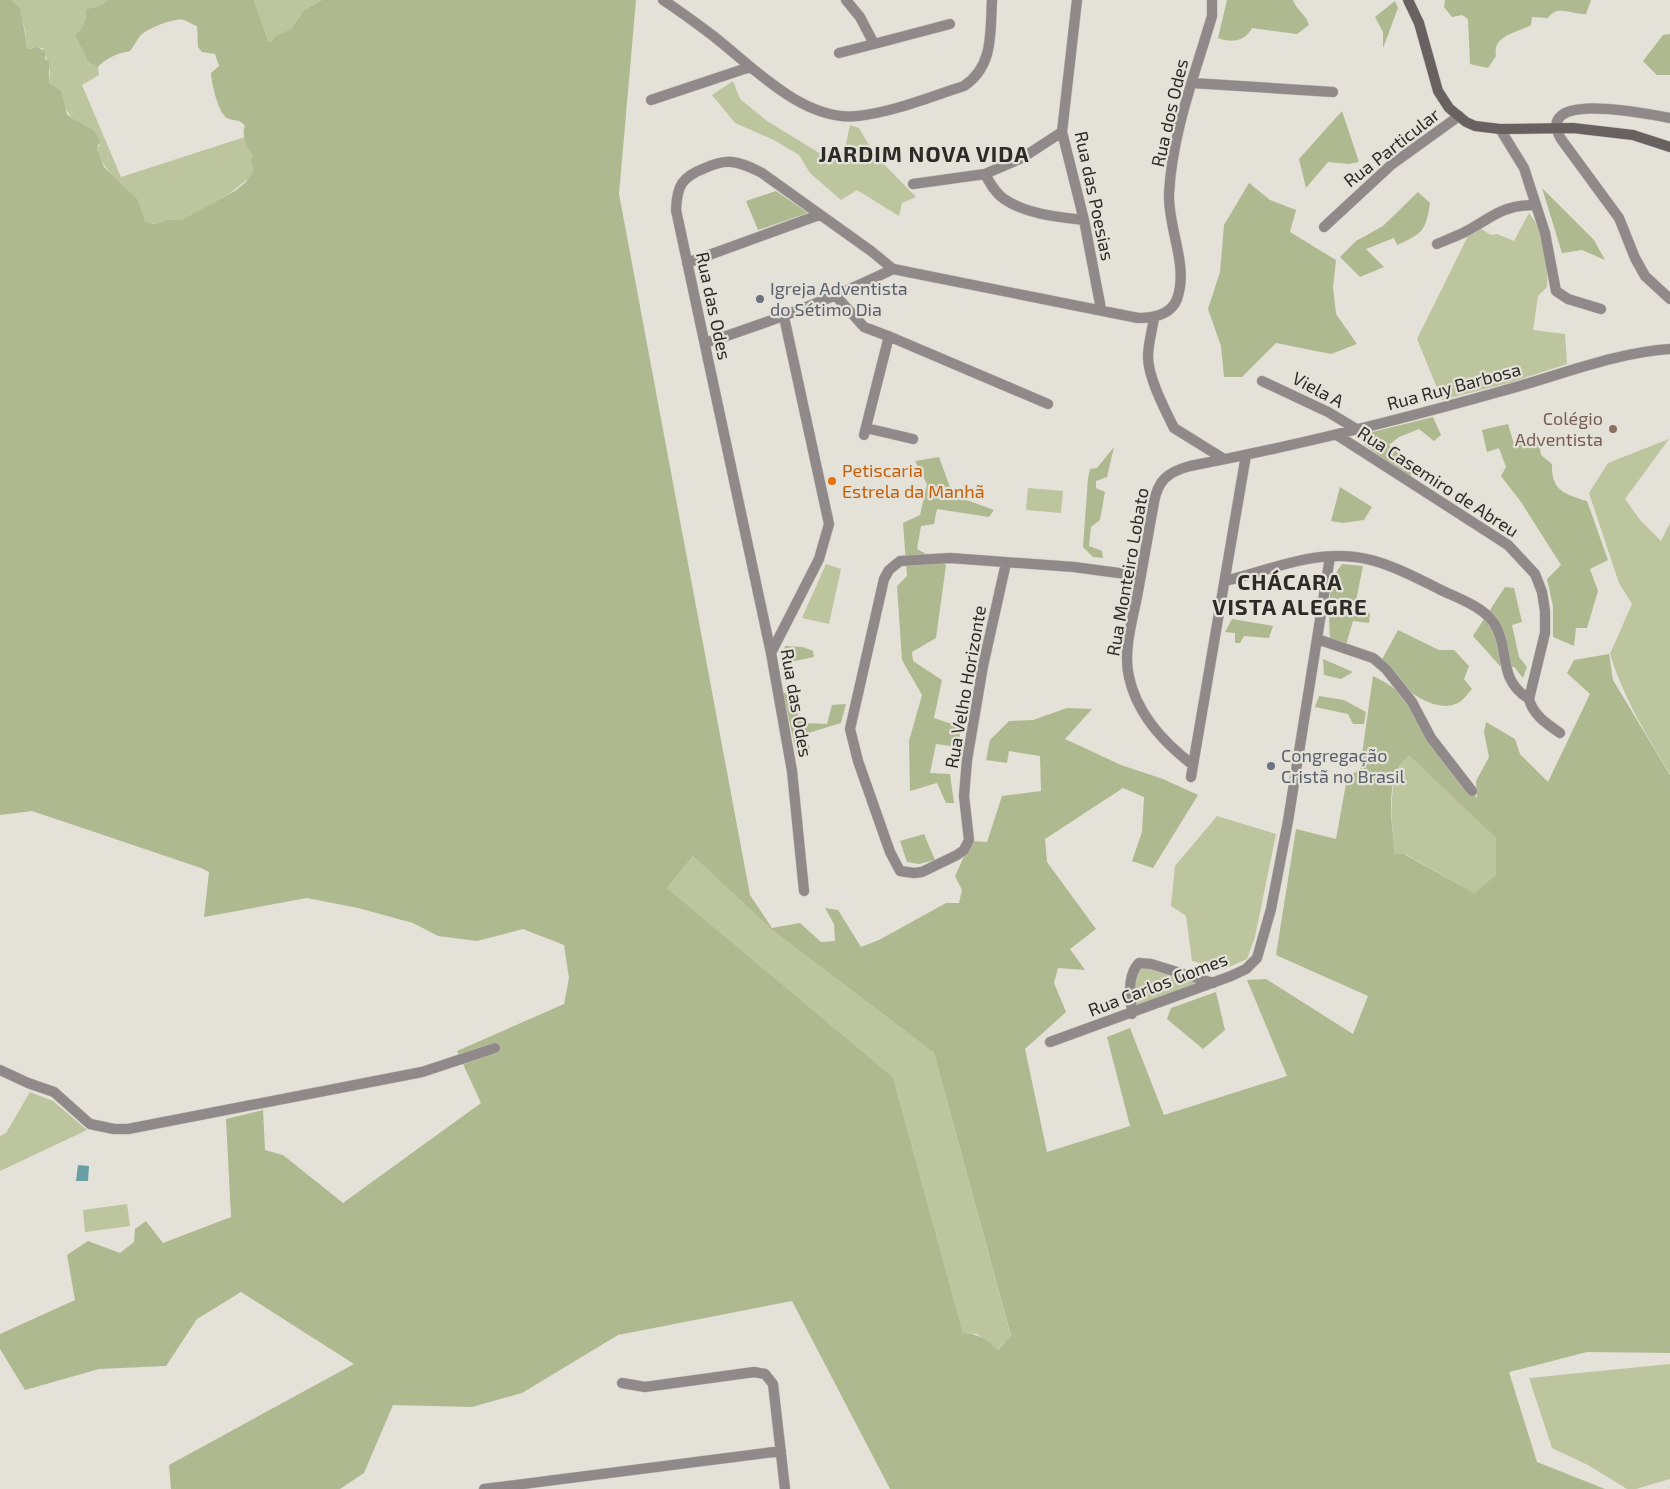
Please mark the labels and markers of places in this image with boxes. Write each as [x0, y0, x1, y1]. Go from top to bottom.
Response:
place label: Igreja Adventista do Sétimo Dia [770, 277, 908, 320]
marker: Igreja Adventista do Sétimo Dia [754, 293, 766, 305]
place label: Colégio Adventista [1515, 407, 1603, 450]
marker: Colégio Adventista [1607, 423, 1619, 435]
place label: Petiscaria Estrela da Manhã [842, 459, 985, 502]
marker: Petiscaria Estrela da Manhã [826, 475, 838, 487]
place label: Congregação Cristã no Brasil [1281, 744, 1405, 787]
marker: Congregação Cristã no Brasil [1265, 760, 1277, 772]

